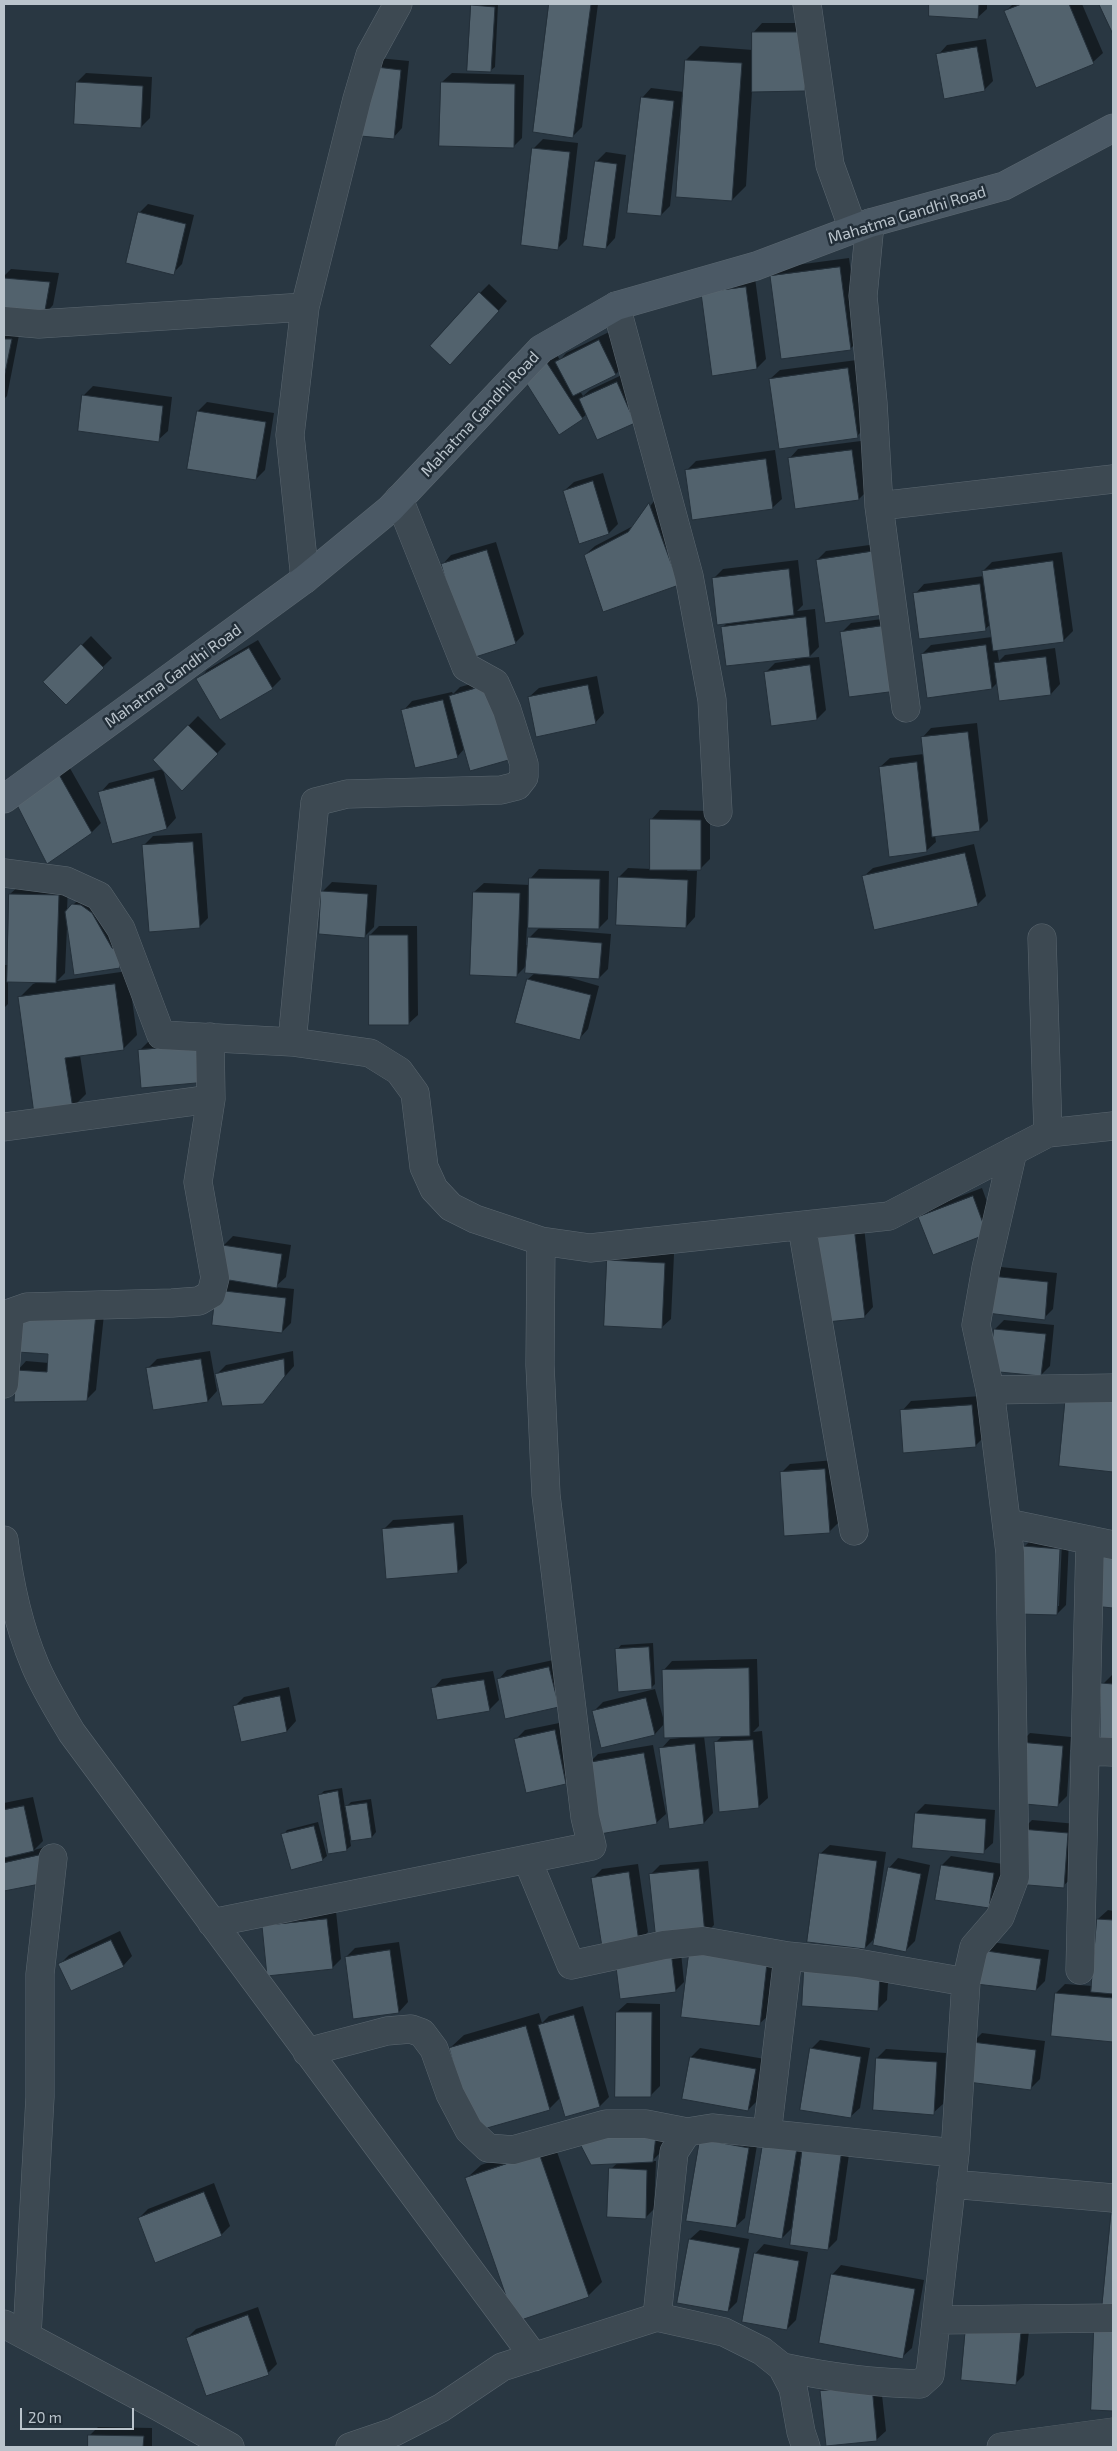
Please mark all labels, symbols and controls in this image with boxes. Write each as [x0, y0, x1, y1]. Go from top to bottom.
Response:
street label: Mahatma Gandhi Road [826, 182, 988, 248]
street label: Mahatma Gandhi Road [417, 347, 543, 481]
street label: Mahatma Gandhi Road [101, 620, 245, 732]
scale bar [22, 2398, 136, 2430]
text: 20 m [28, 2408, 62, 2426]

